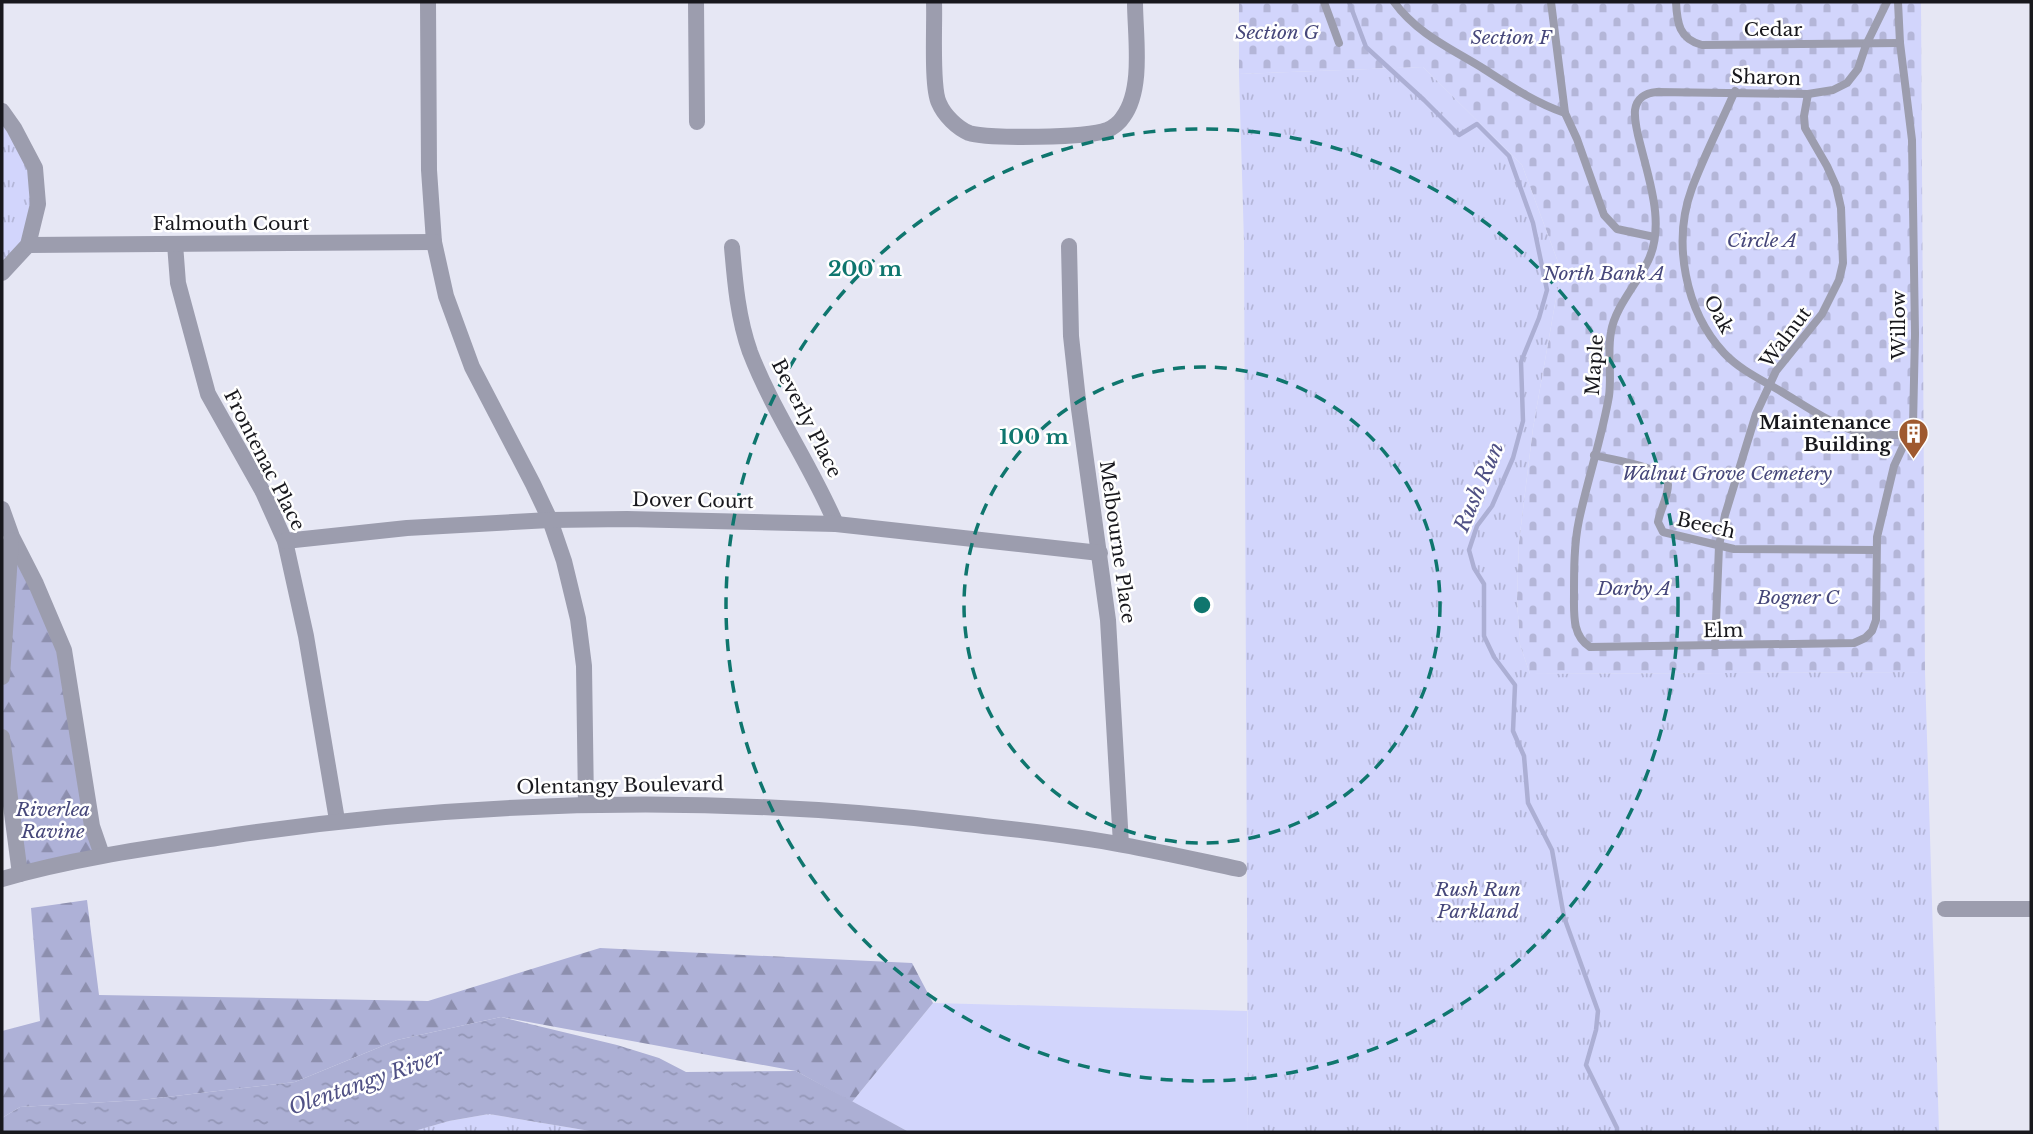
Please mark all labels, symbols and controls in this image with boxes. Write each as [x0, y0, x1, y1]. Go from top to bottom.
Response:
street label: Cedar [1744, 18, 1802, 41]
park label: Section G [1235, 21, 1319, 44]
park label: Section F [1471, 26, 1553, 49]
street label: Sharon [1730, 65, 1801, 90]
street label: Falmouth Court [153, 212, 310, 235]
park label: Circle A [1727, 229, 1797, 252]
text: 200 m [828, 256, 902, 282]
park label: North Bank A [1542, 262, 1665, 285]
street label: Willow [1887, 290, 1910, 361]
street label: Oak [1699, 291, 1738, 338]
street label: Walnut [1754, 302, 1816, 373]
street label: Maple [1581, 334, 1608, 396]
street label: Beverly Place [767, 355, 846, 481]
street label: Frontenac Place [219, 386, 310, 535]
place label: Maintenance Building [1759, 411, 1892, 456]
building icon: Maintenance Building [1897, 416, 1931, 460]
text: 100 m [999, 424, 1069, 450]
water label: Rush Run [1448, 438, 1510, 537]
street label: Melbourne Place [1095, 459, 1140, 625]
park label: Walnut Grove Cemetery [1622, 462, 1832, 485]
street label: Dover Court [632, 488, 755, 513]
street label: Beech [1674, 508, 1738, 543]
park label: Darby A [1596, 577, 1671, 600]
park label: Bogner C [1756, 586, 1840, 609]
centre of rings [1190, 593, 1214, 617]
street label: Elm [1703, 619, 1743, 642]
street label: Olentangy Boulevard [516, 772, 724, 799]
park label: Riverlea Ravine [15, 798, 90, 843]
park label: Rush Run Parkland [1434, 878, 1521, 923]
water label: Olentangy River [285, 1043, 448, 1121]

